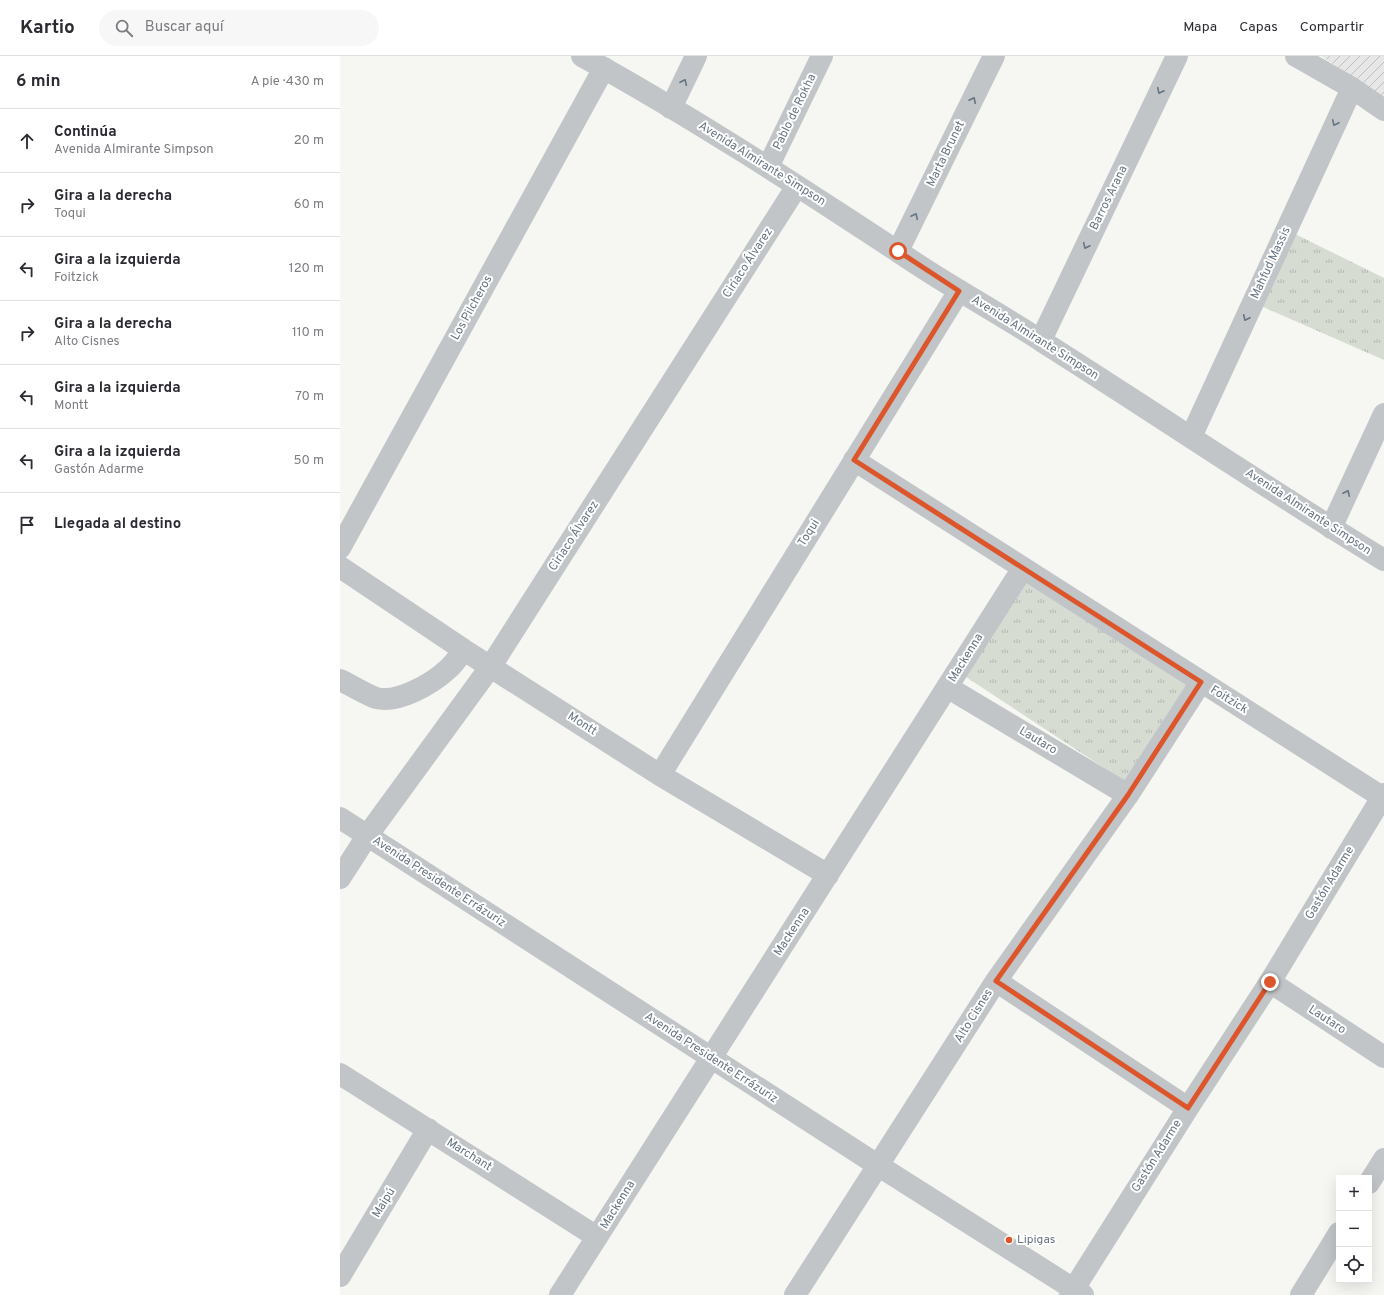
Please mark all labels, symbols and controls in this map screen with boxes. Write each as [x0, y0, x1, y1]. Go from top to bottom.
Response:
search box [99, 10, 379, 46]
text: Kartio [20, 16, 75, 40]
icon: search [113, 17, 135, 39]
text: Buscar aquí [145, 18, 224, 37]
text: Mapa [1183, 19, 1217, 36]
text: Capas [1239, 19, 1278, 36]
text: Compartir [1300, 19, 1364, 36]
text: 6 min [16, 71, 60, 93]
street label: Pablo de Rokha [770, 71, 820, 153]
text: A pie · 430 m [251, 74, 324, 90]
one-way arrow [679, 79, 687, 87]
one-way arrow [1157, 87, 1165, 95]
one-way arrow [968, 97, 976, 104]
street label: Avenida Almirante Simpson [695, 118, 829, 210]
street label: Marta Brunet [923, 118, 969, 190]
one-way arrow [1332, 119, 1340, 127]
text: Continúa [54, 123, 116, 142]
icon: ahead [16, 130, 38, 152]
text: 20 m [294, 133, 324, 149]
text: Avenida Almirante Simpson [54, 142, 213, 158]
street label: Barros Arana [1086, 163, 1132, 233]
text: Gira a la derecha [54, 187, 172, 206]
icon: right [16, 194, 38, 216]
text: 60 m [294, 197, 324, 213]
text: Toqui [54, 206, 86, 222]
one-way arrow [910, 213, 918, 221]
street label: Mahfud Massis [1247, 224, 1295, 302]
street label: Ciriaco Álvarez [719, 225, 777, 301]
route start [889, 242, 907, 260]
one-way arrow [1083, 242, 1091, 250]
text: Gira a la izquierda [54, 251, 181, 270]
icon: left [16, 258, 38, 280]
text: 120 m [289, 261, 324, 277]
text: Foitzick [54, 270, 99, 286]
street label: Los Pilcheros [448, 273, 496, 343]
street label: Avenida Almirante Simpson [968, 292, 1102, 384]
one-way arrow [1243, 314, 1251, 321]
text: Gira a la derecha [54, 315, 172, 334]
icon: right [16, 322, 38, 344]
text: 110 m [292, 325, 324, 341]
text: Alto Cisnes [54, 334, 120, 350]
text: Gira a la izquierda [54, 379, 181, 398]
icon: left [16, 386, 38, 408]
text: 70 m [295, 389, 324, 405]
text: Montt [54, 398, 88, 414]
text: Gira a la izquierda [54, 443, 181, 462]
icon: left [16, 450, 38, 472]
text: 50 m [294, 453, 324, 469]
text: Gastón Adarme [54, 462, 144, 478]
street label: Avenida Almirante Simpson [1242, 465, 1374, 559]
one-way arrow [1342, 489, 1350, 497]
street label: Ciriaco Álvarez [545, 498, 603, 574]
icon: arrive [16, 514, 38, 536]
text: Llegada al destino [54, 515, 181, 534]
street label: Toqui [794, 516, 824, 550]
street label: Mackenna [945, 631, 987, 685]
street label: Foitzick [1207, 682, 1251, 718]
street label: Montt [564, 709, 600, 739]
street label: Lautaro [1016, 723, 1060, 759]
street label: Avenida Presidente Errázuriz [369, 833, 509, 931]
street label: Gastón Adarme [1302, 843, 1358, 923]
street label: Mackenna [770, 905, 814, 959]
route end [1261, 973, 1279, 991]
street label: Alto Cisnes [951, 986, 997, 1046]
street label: Lautaro [1305, 1002, 1349, 1038]
street label: Avenida Presidente Errázuriz [641, 1009, 781, 1107]
street label: Gastón Adarme [1128, 1117, 1186, 1195]
street label: Marchant [443, 1135, 495, 1175]
map controls [1336, 1175, 1372, 1283]
button: + [1336, 1175, 1372, 1211]
street label: Mackenna [597, 1178, 639, 1232]
street label: Maipú [369, 1185, 399, 1221]
button: − [1336, 1211, 1372, 1247]
place label: Lipigas [1017, 1232, 1055, 1248]
marker: Lipigas [1004, 1235, 1014, 1245]
button: locate [1336, 1247, 1372, 1283]

